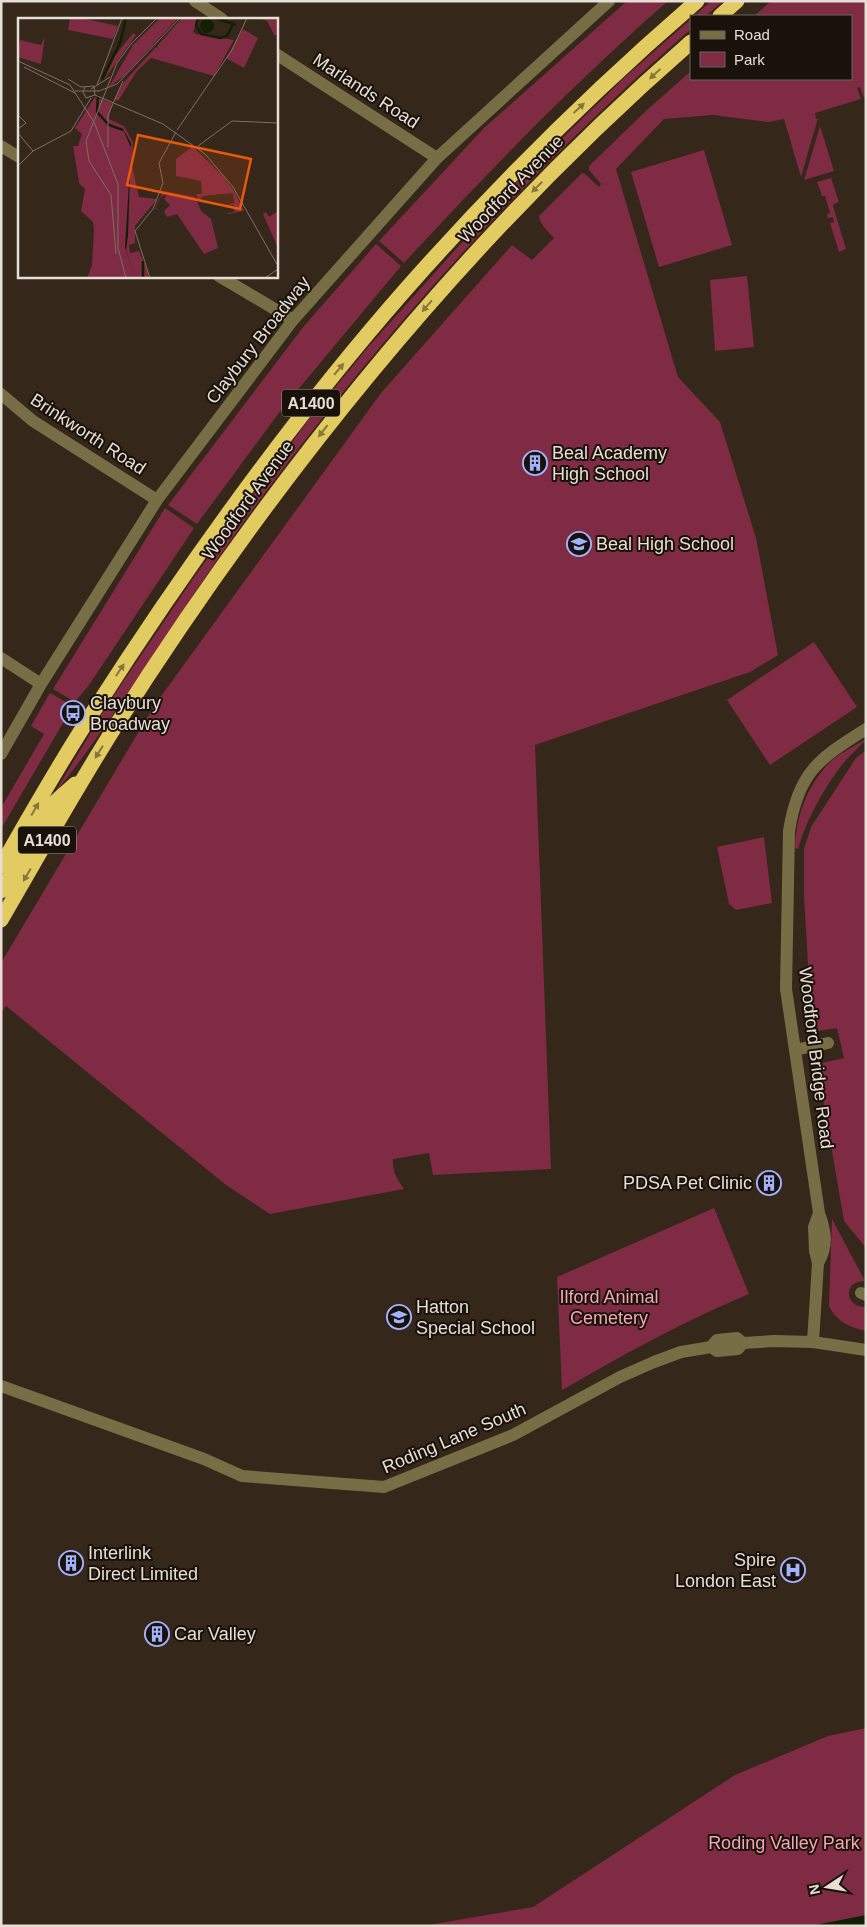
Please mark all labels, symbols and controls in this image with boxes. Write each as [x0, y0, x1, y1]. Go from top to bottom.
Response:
legend [690, 15, 852, 80]
inset map [18, 18, 278, 278]
text: Road [734, 26, 770, 43]
street label: Marlands Road [309, 49, 423, 133]
text: Park [734, 51, 765, 68]
one-way arrow [648, 69, 661, 80]
one-way arrow [573, 102, 585, 114]
street label: Woodford Avenue [454, 131, 568, 247]
one-way arrow [532, 181, 544, 193]
street label: Claybury Broadway [202, 272, 314, 408]
one-way arrow [421, 299, 432, 312]
one-way arrow [333, 363, 344, 376]
street label: Brinkworth Road [27, 389, 149, 479]
road number: A1400 [282, 389, 340, 416]
one-way arrow [318, 424, 329, 437]
street label: Woodford Avenue [198, 436, 298, 564]
place label: Beal Academy High School [552, 443, 667, 484]
building icon: Beal Academy High School [522, 450, 548, 476]
school or university icon: Beal High School [566, 531, 592, 557]
place label: Beal High School [596, 534, 734, 554]
one-way arrow [115, 664, 125, 677]
place label: Claybury Broadway [90, 693, 170, 734]
bus stop icon: Claybury Broadway [60, 700, 86, 726]
one-way arrow [95, 745, 104, 759]
one-way arrow [30, 802, 39, 815]
road number: A1400 [18, 826, 76, 854]
one-way arrow [22, 868, 31, 881]
street label: Woodford Bridge Road [795, 966, 837, 1150]
building icon: PDSA Pet Clinic [756, 1170, 782, 1196]
place label: PDSA Pet Clinic [623, 1173, 752, 1193]
park label: Ilford Animal Cemetery [559, 1287, 659, 1328]
place label: Hatton Special School [416, 1297, 535, 1338]
school or university icon: Hatton Special School [386, 1304, 412, 1330]
street label: Roding Lane South [379, 1399, 529, 1477]
place label: Interlink Direct Limited [88, 1543, 198, 1584]
building icon: Interlink Direct Limited [58, 1550, 84, 1576]
place label: Spire London East [675, 1550, 776, 1591]
hospital icon: Spire London East [780, 1557, 806, 1583]
building icon: Car Valley [144, 1621, 170, 1647]
place label: Car Valley [174, 1624, 256, 1644]
park label: Roding Valley Park [708, 1833, 861, 1853]
north arrow [802, 1862, 852, 1912]
text: N [805, 1883, 823, 1896]

